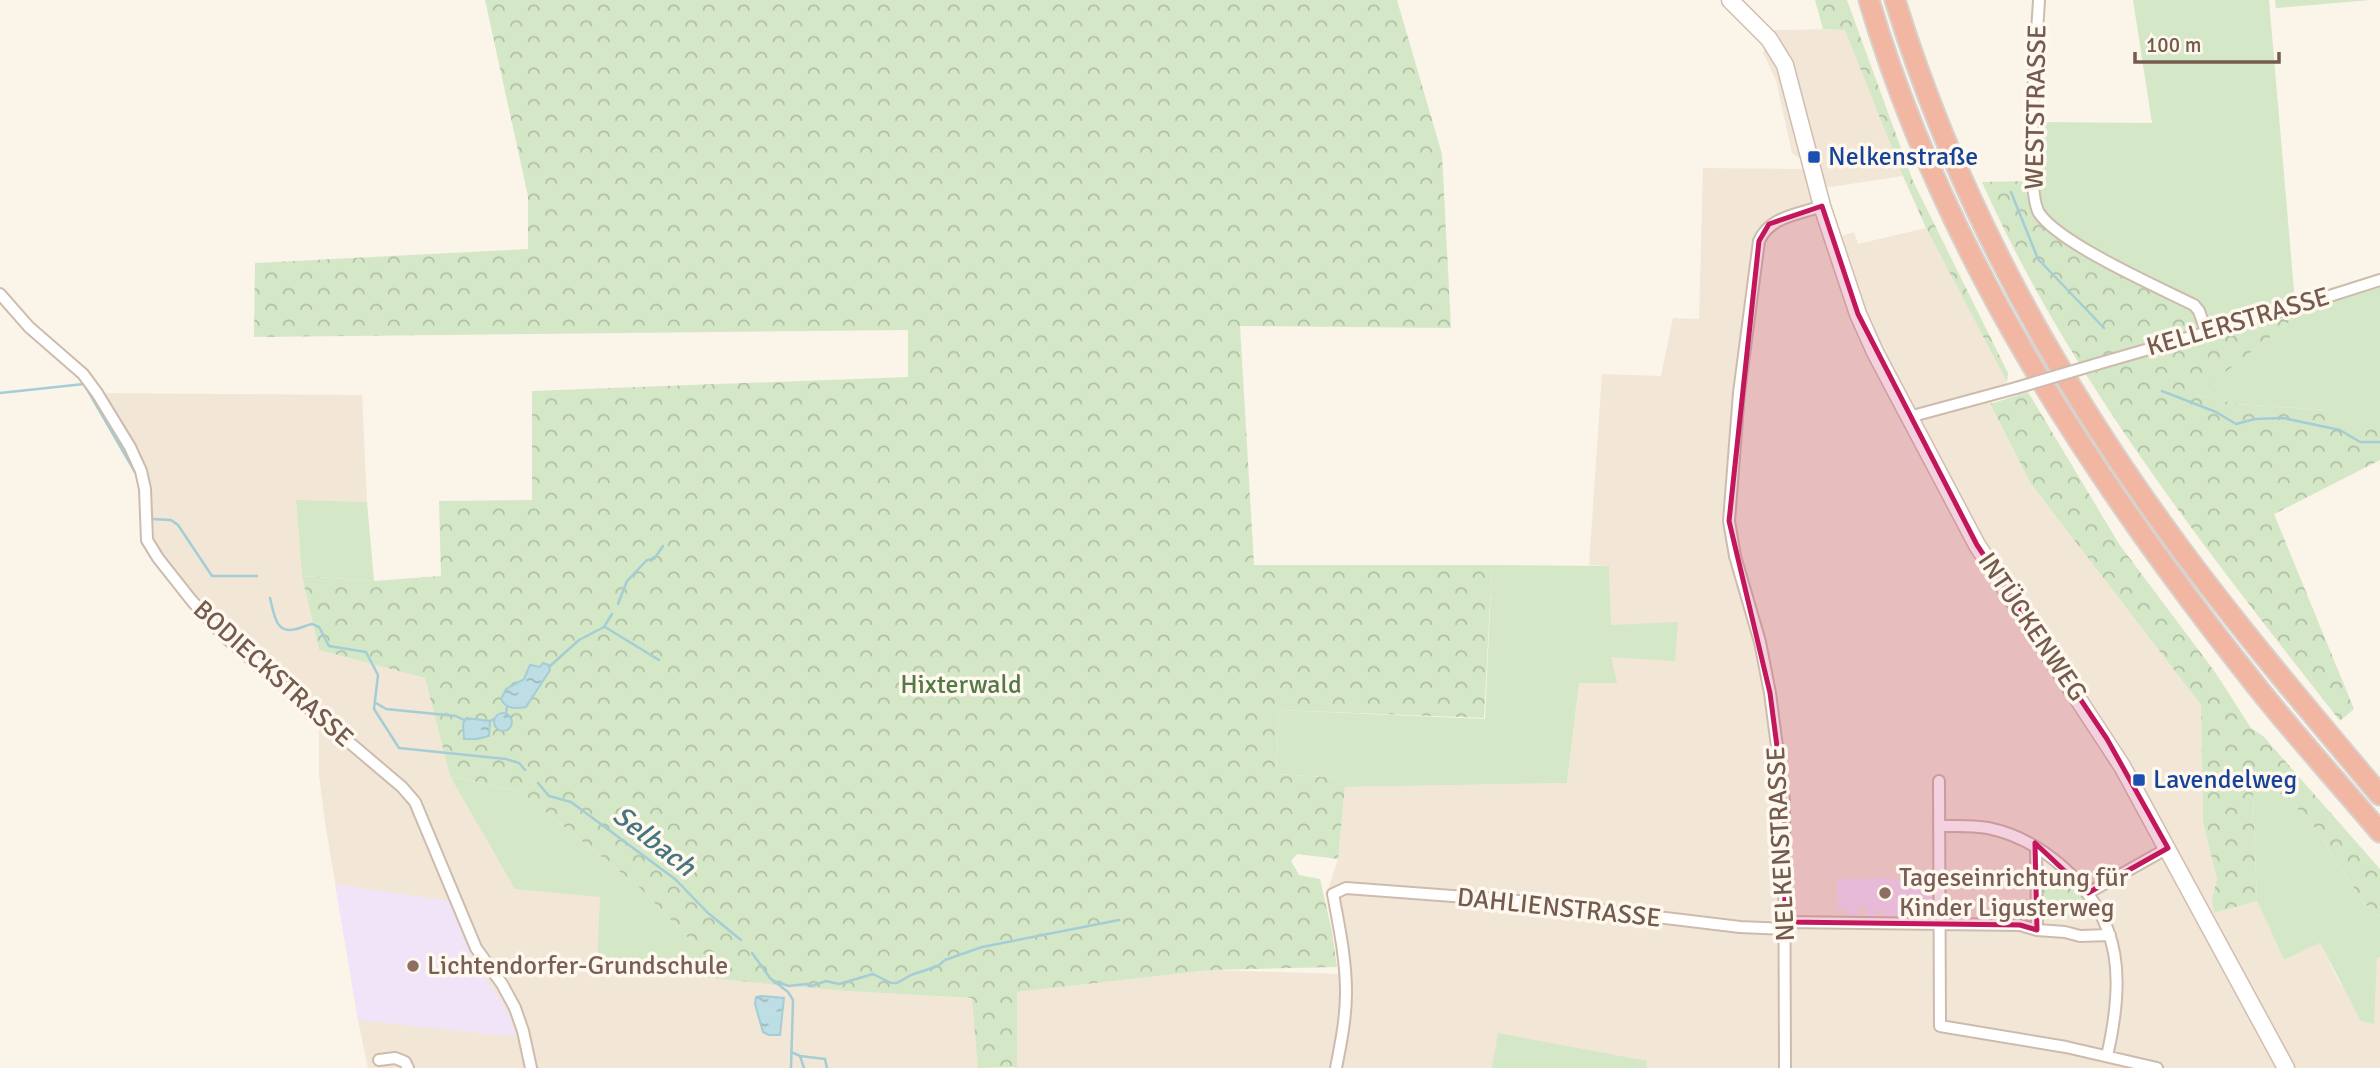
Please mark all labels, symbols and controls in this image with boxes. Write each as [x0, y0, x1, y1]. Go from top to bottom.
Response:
scale bar [2135, 21, 2278, 65]
street label: WESTSTRASSE [2019, 24, 2053, 190]
text: 100 m [2146, 32, 2201, 58]
place label: Nelkenstraße [1828, 141, 1978, 173]
marker: Nelkenstraße [1806, 149, 1822, 165]
street label: KELLERSTRASSE [2143, 281, 2333, 363]
street label: INTÜCKENWEG [1971, 547, 2093, 707]
street label: BODIECKSTRASSE [186, 594, 360, 754]
park label: Hixterwald [900, 669, 1022, 701]
street label: NELKENSTRASSE [1760, 746, 1802, 942]
place label: Lavendelweg [2153, 764, 2297, 796]
marker: Lavendelweg [2131, 772, 2147, 788]
water label: Selbach [606, 798, 703, 884]
place label: Tageseinrichtung für Kinder Ligusterweg [1899, 862, 2129, 924]
street label: DAHLIENSTRASSE [1455, 881, 1663, 935]
marker: Tageseinrichtung für Kinder Ligusterweg [1877, 885, 1893, 901]
place label: Lichtendorfer-Grundschule [427, 950, 728, 982]
marker: Lichtendorfer-Grundschule [405, 958, 421, 974]

